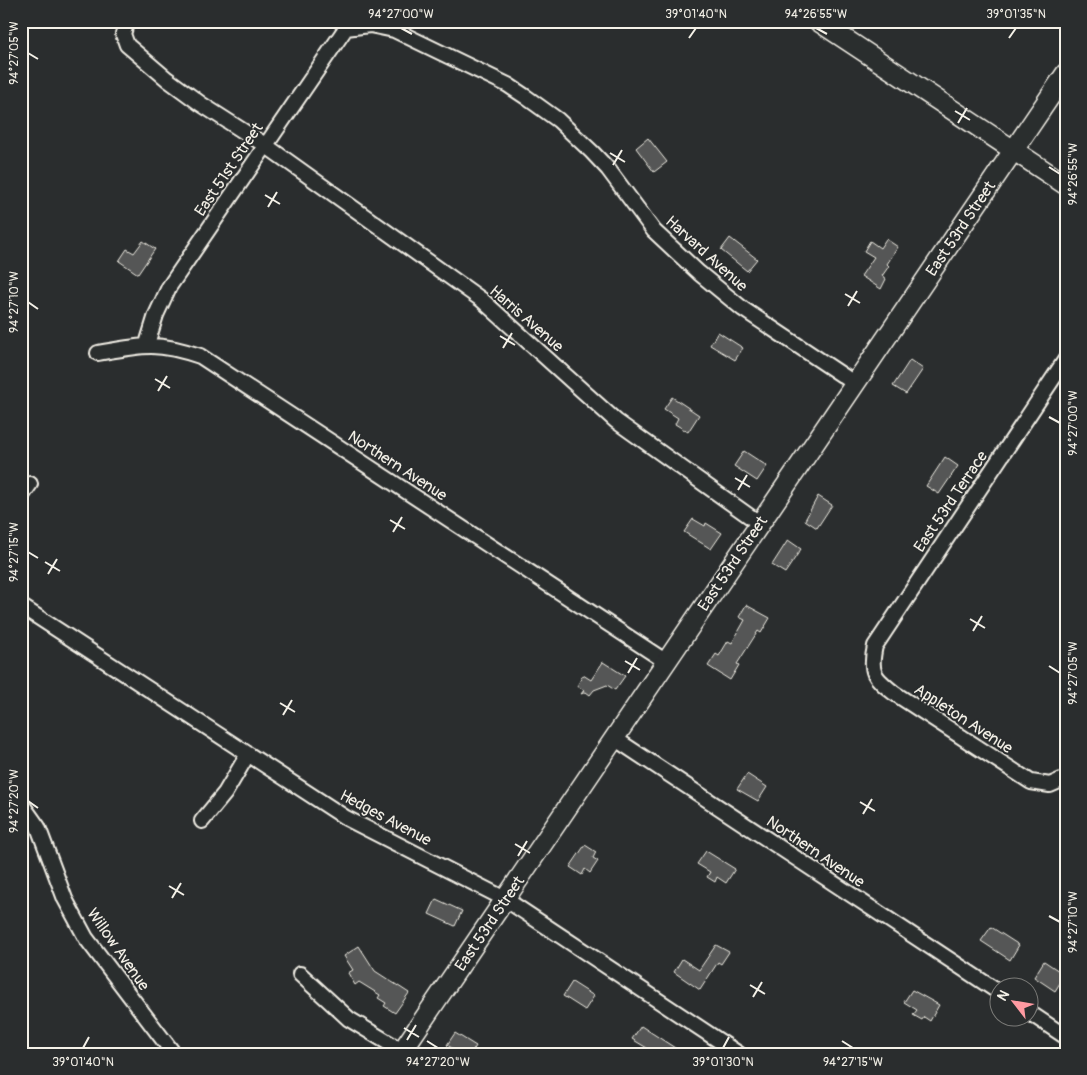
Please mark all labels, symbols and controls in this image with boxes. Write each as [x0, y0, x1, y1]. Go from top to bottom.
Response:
text: 94°27'00"W [368, 7, 434, 22]
text: 39°01'40"N [665, 7, 727, 22]
text: 94°26'55"W [785, 7, 847, 22]
text: 39°01'35"N [986, 7, 1046, 22]
text: 94°27'05"W [7, 21, 22, 85]
street label: East 51st Street [190, 119, 268, 220]
text: 94°26'55"W [1066, 143, 1081, 205]
street label: East 53rd Street [922, 177, 1000, 280]
street label: Harvard Avenue [661, 212, 752, 296]
text: 94°27'10"W [7, 271, 22, 333]
street label: Harris Avenue [485, 281, 568, 356]
text: 94°27'00"W [1066, 390, 1081, 456]
street label: Northern Avenue [344, 426, 451, 505]
street label: East 53rd Terrace [910, 447, 992, 556]
street label: East 53rd Street [694, 512, 772, 615]
text: 94°27'15"W [7, 522, 22, 582]
text: 94°27'05"W [1066, 641, 1081, 705]
street label: Appleton Avenue [910, 679, 1017, 758]
text: 94°27'20"W [7, 769, 22, 833]
street label: Hedges Avenue [336, 785, 435, 850]
street label: Northern Avenue [762, 812, 869, 892]
street label: East 53rd Street [451, 872, 529, 975]
text: 94°27'10"W [1066, 891, 1081, 953]
street label: Willow Avenue [82, 905, 154, 995]
north arrow [990, 978, 1040, 1028]
text: N [994, 987, 1013, 1004]
text: 39°01'40"N [52, 1055, 114, 1070]
text: 94°27'20"W [406, 1055, 470, 1070]
text: 39°01'30"N [692, 1055, 754, 1070]
text: 94°27'15"W [823, 1055, 883, 1070]

